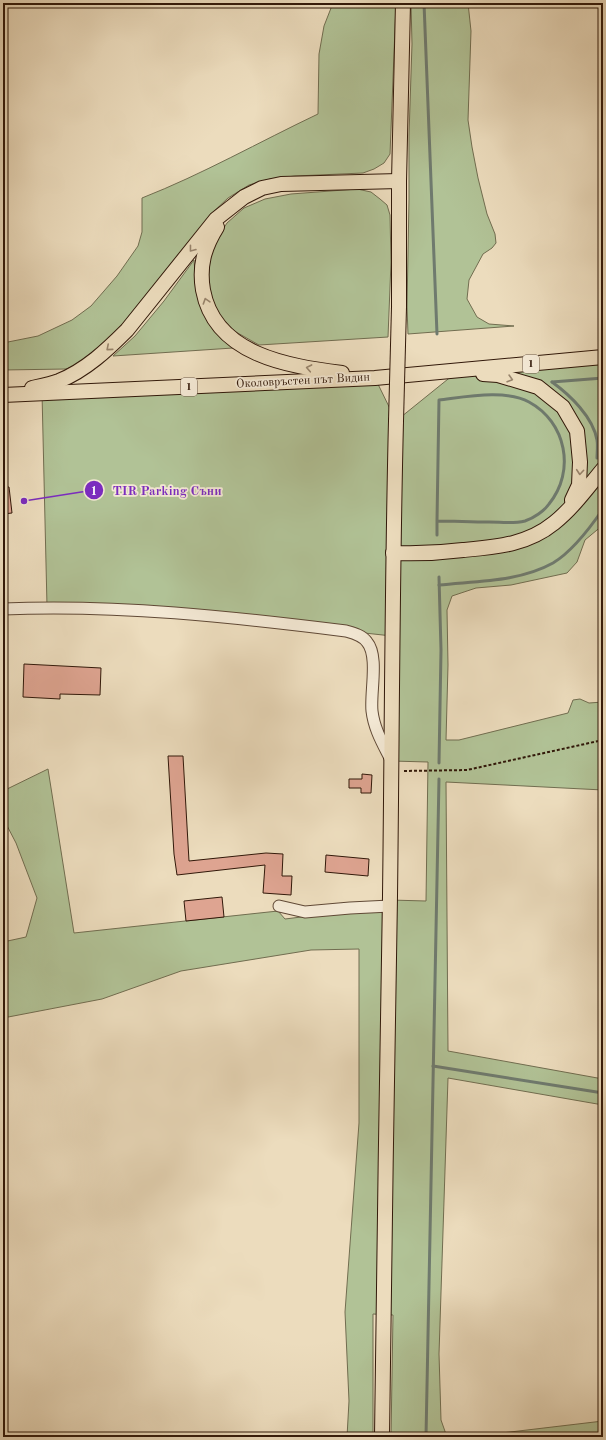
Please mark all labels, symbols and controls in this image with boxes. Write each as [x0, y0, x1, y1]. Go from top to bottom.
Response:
one-way arrow [190, 244, 197, 251]
one-way arrow [202, 298, 211, 305]
one-way arrow [106, 343, 113, 350]
road number: 1 [523, 355, 539, 373]
one-way arrow [306, 364, 312, 373]
street label: Околовръстен път Видин [236, 371, 371, 390]
one-way arrow [507, 374, 514, 383]
road number: 1 [181, 378, 197, 396]
one-way arrow [575, 469, 584, 475]
callout: TIR Parking Съни [84, 478, 229, 503]
text: TIR Parking Съни [112, 485, 222, 498]
text: 1 [91, 486, 97, 498]

